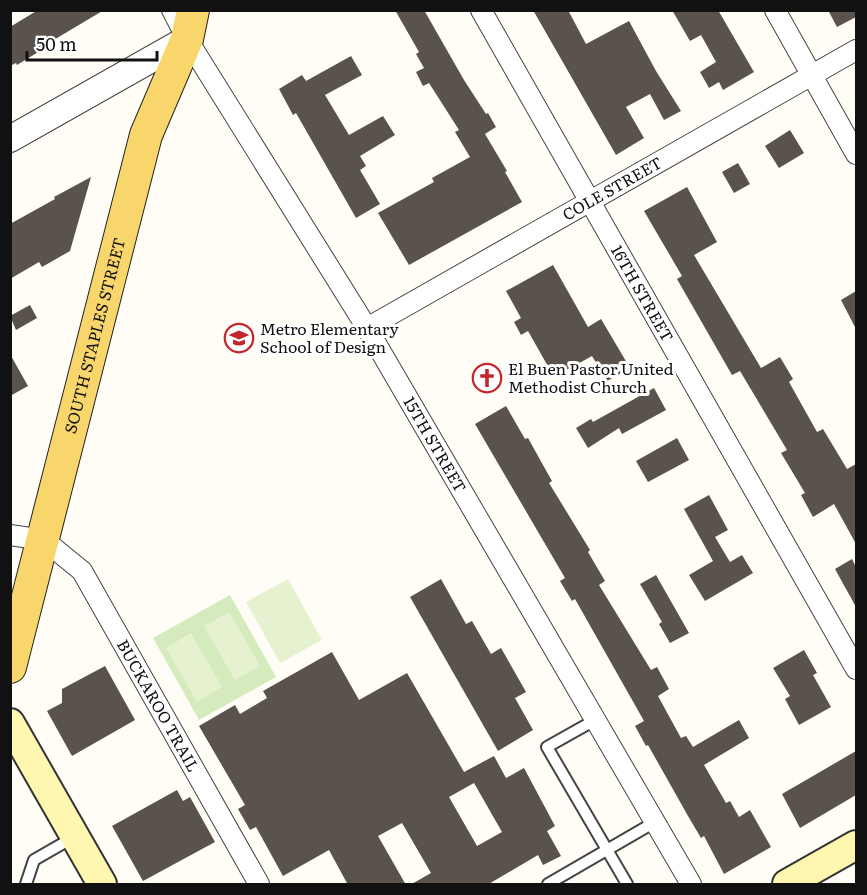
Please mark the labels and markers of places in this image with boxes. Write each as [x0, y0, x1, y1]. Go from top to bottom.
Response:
place label: Metro Elementary School of Design [260, 316, 399, 358]
school or university icon: Metro Elementary School of Design [223, 322, 255, 354]
place label: El Buen Pastor United Methodist Church [508, 356, 674, 398]
church icon: El Buen Pastor United Methodist Church [471, 362, 503, 394]

